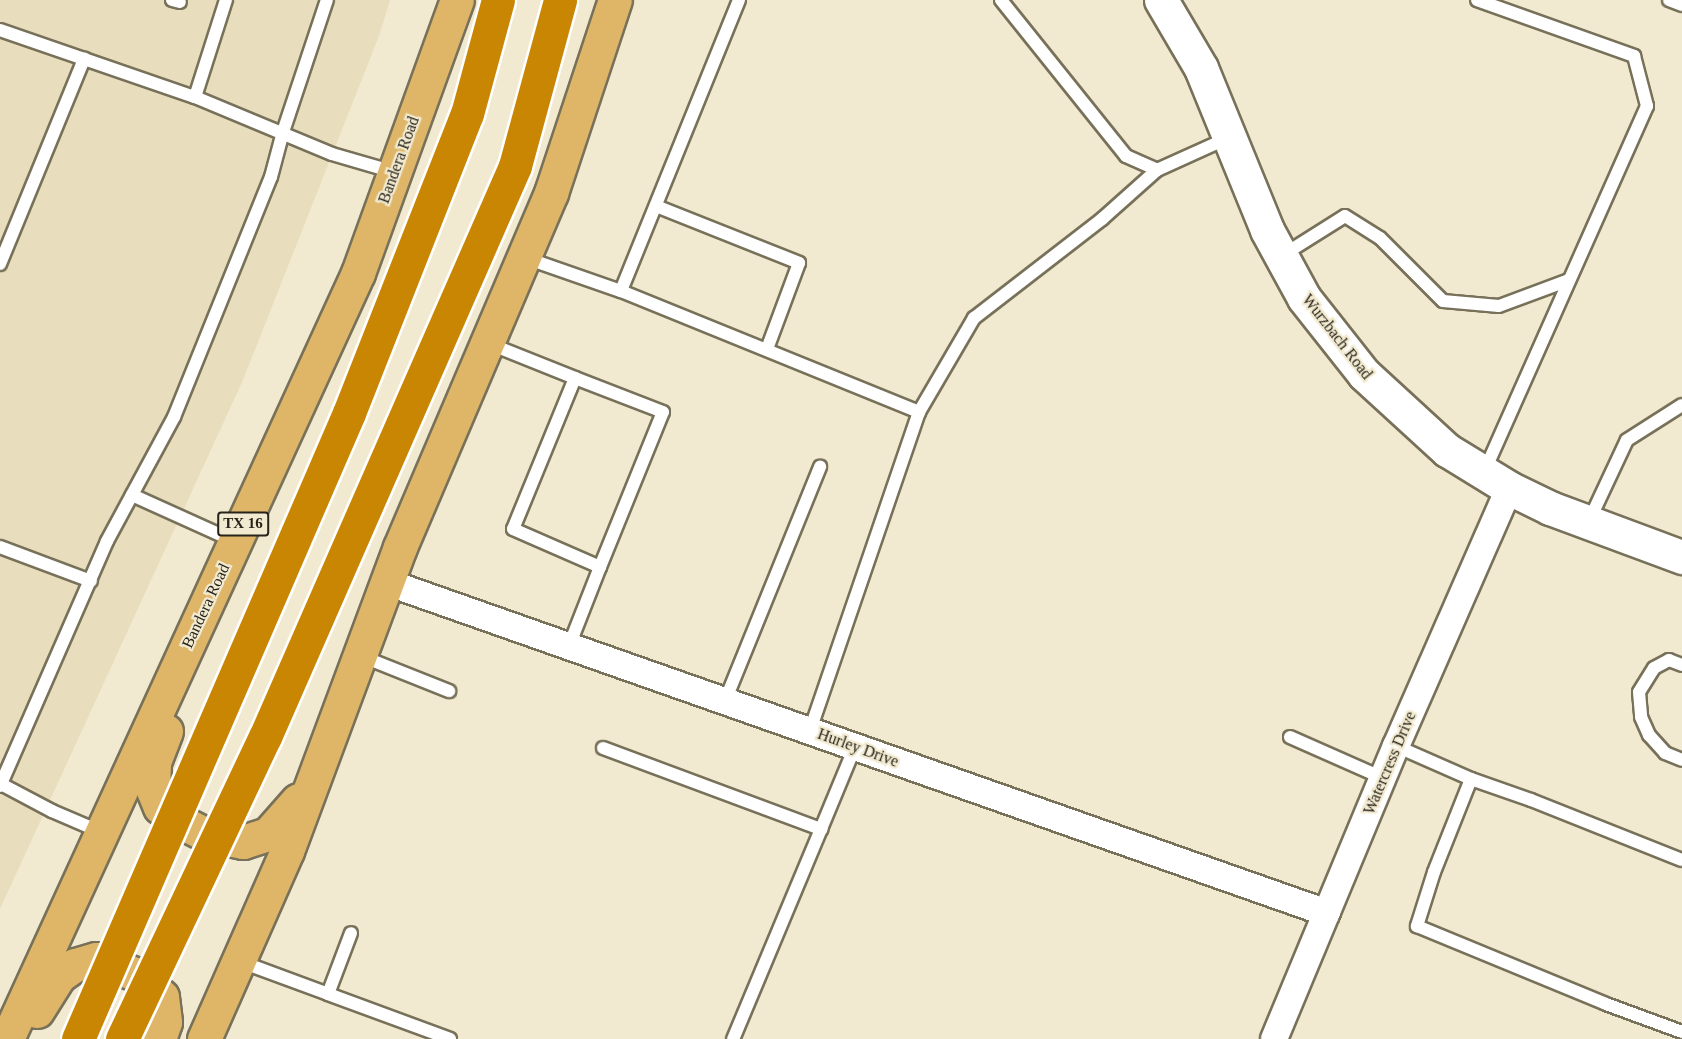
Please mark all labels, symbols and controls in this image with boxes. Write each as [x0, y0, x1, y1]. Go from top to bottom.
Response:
street label: Bandera Road [374, 114, 424, 206]
street label: Wurzbach Road [1298, 291, 1376, 383]
road number: TX 16 [216, 512, 270, 536]
street label: Bandera Road [178, 561, 234, 651]
street label: Watercress Drive [1360, 709, 1420, 817]
street label: Hurley Drive [815, 724, 901, 772]

